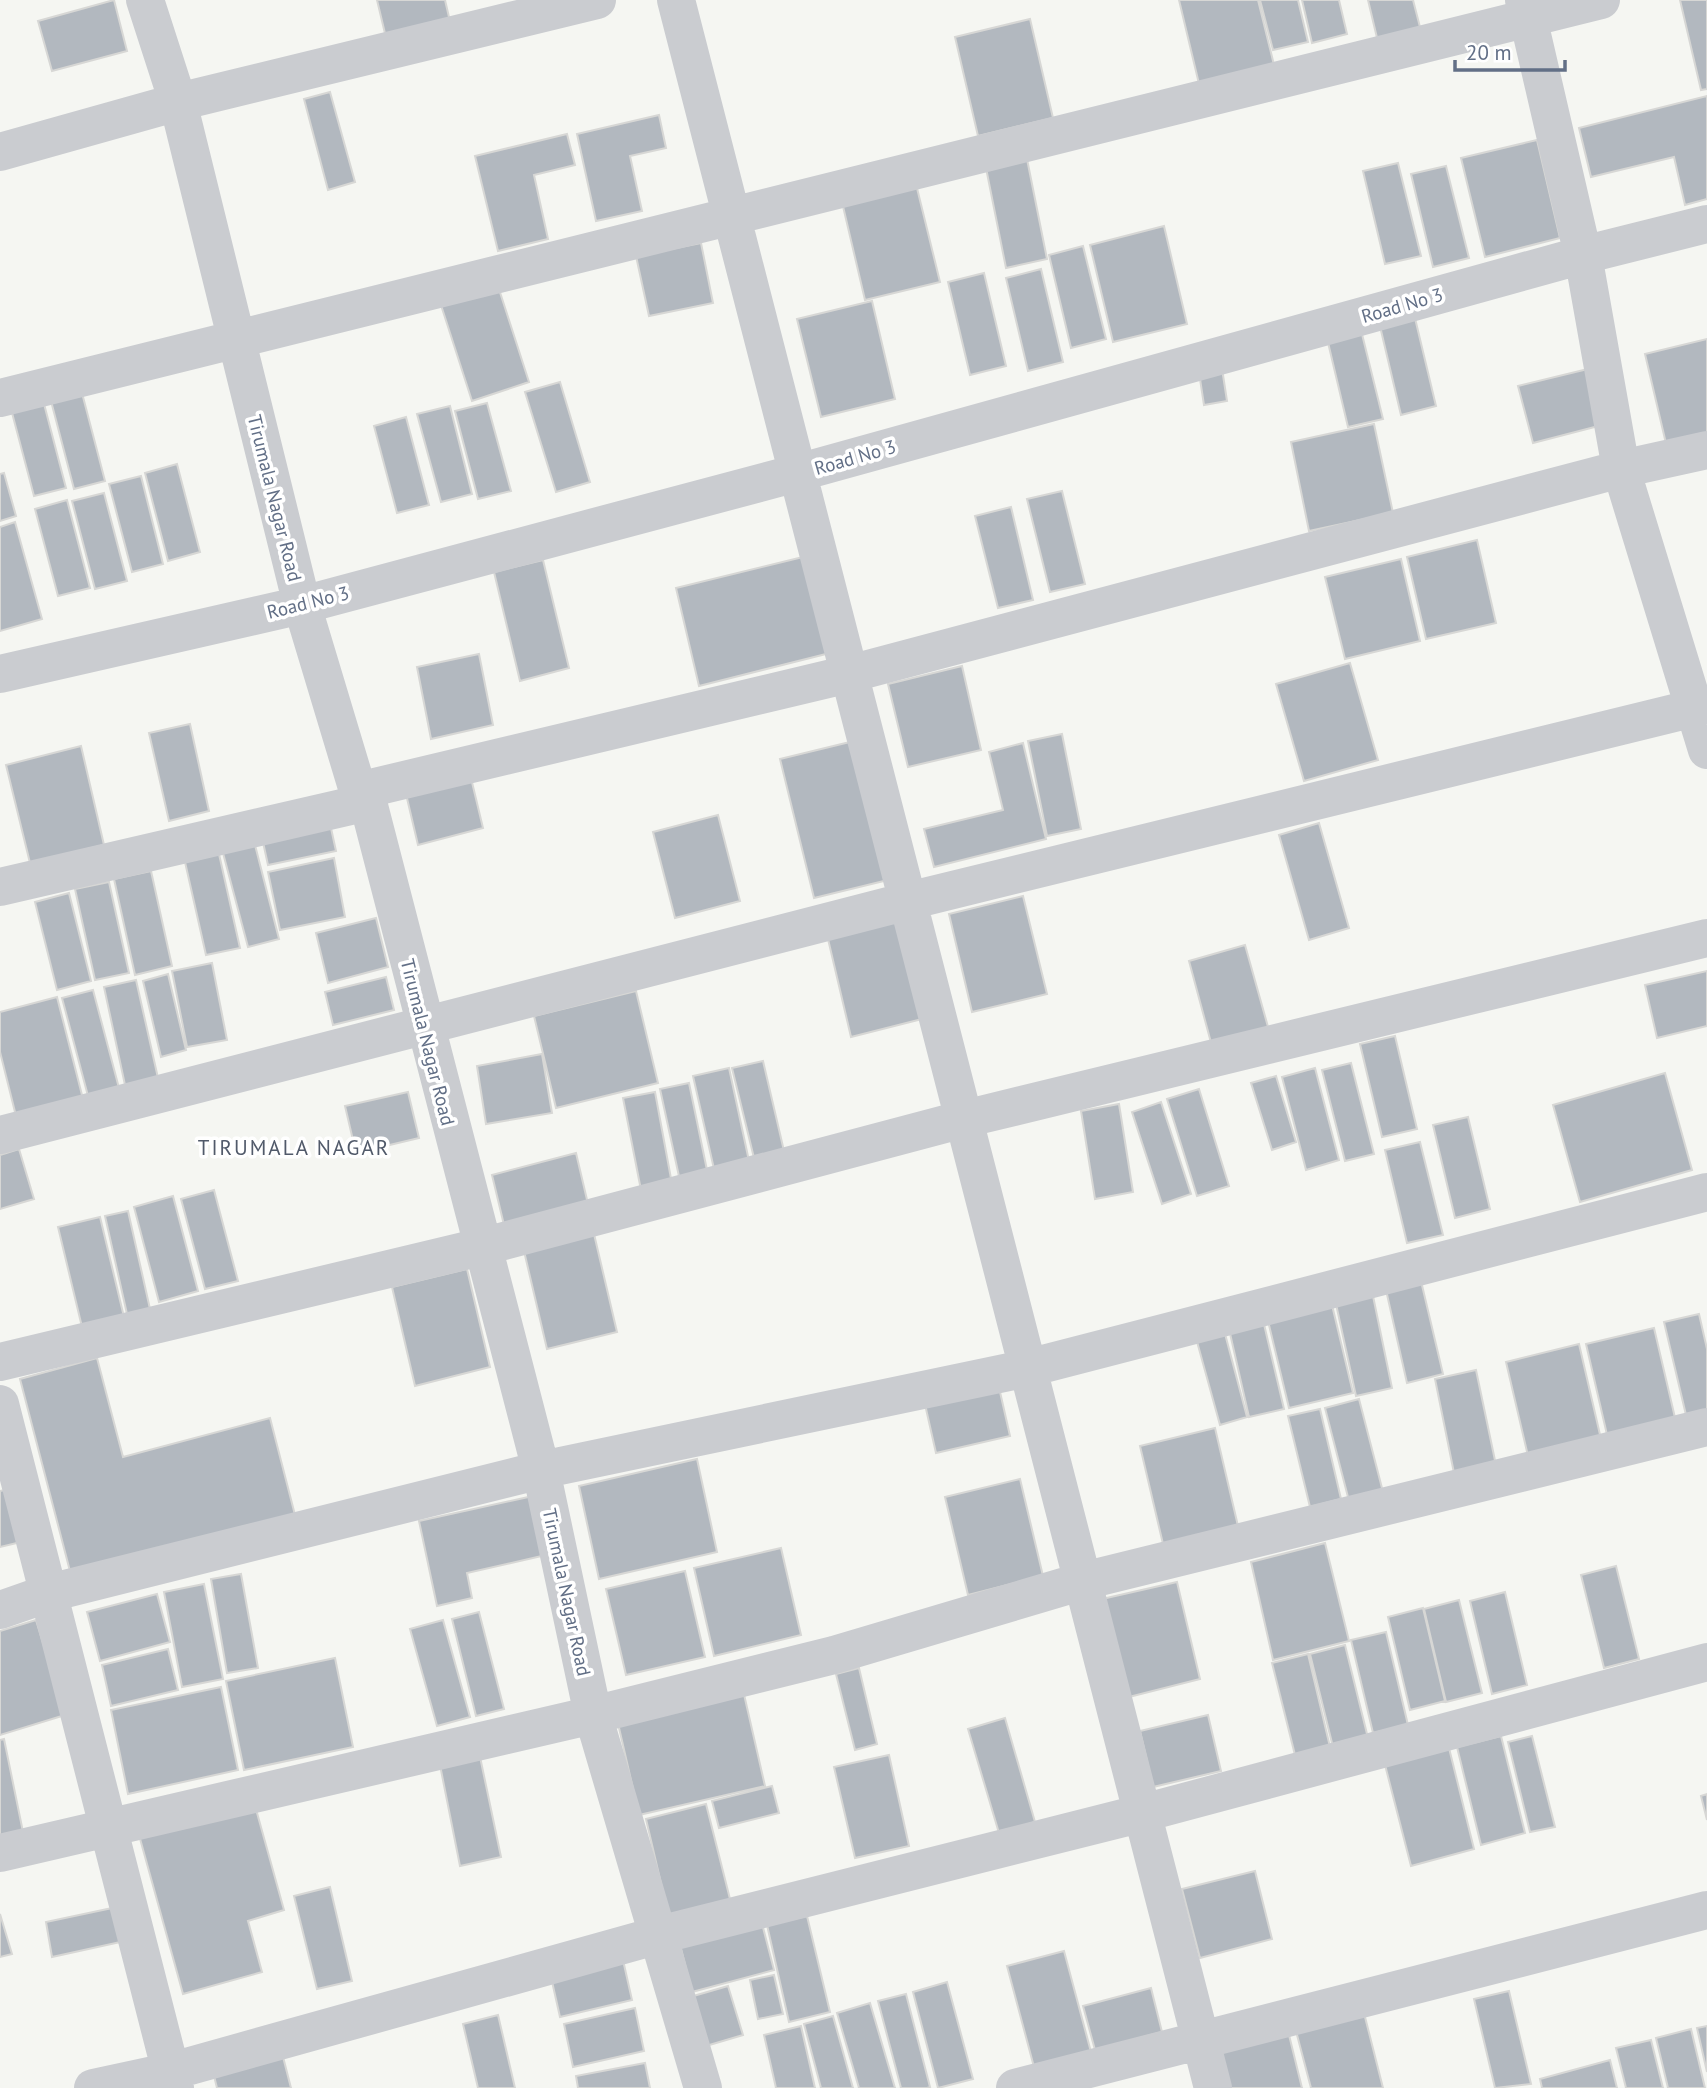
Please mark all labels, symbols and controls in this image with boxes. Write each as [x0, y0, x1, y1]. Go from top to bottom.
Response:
scale bar [1455, 28, 1565, 72]
text: 20 m [1466, 39, 1512, 66]
street label: Road No 3 [1358, 282, 1446, 328]
street label: Tirumala Nagar Road [243, 412, 307, 584]
street label: Road No 3 [811, 434, 899, 480]
street label: Road No 3 [264, 580, 352, 624]
street label: Tirumala Nagar Road [396, 956, 460, 1128]
district label: TIRUMALA NAGAR [198, 1134, 390, 1161]
street label: Tirumala Nagar Road [538, 1506, 596, 1678]

